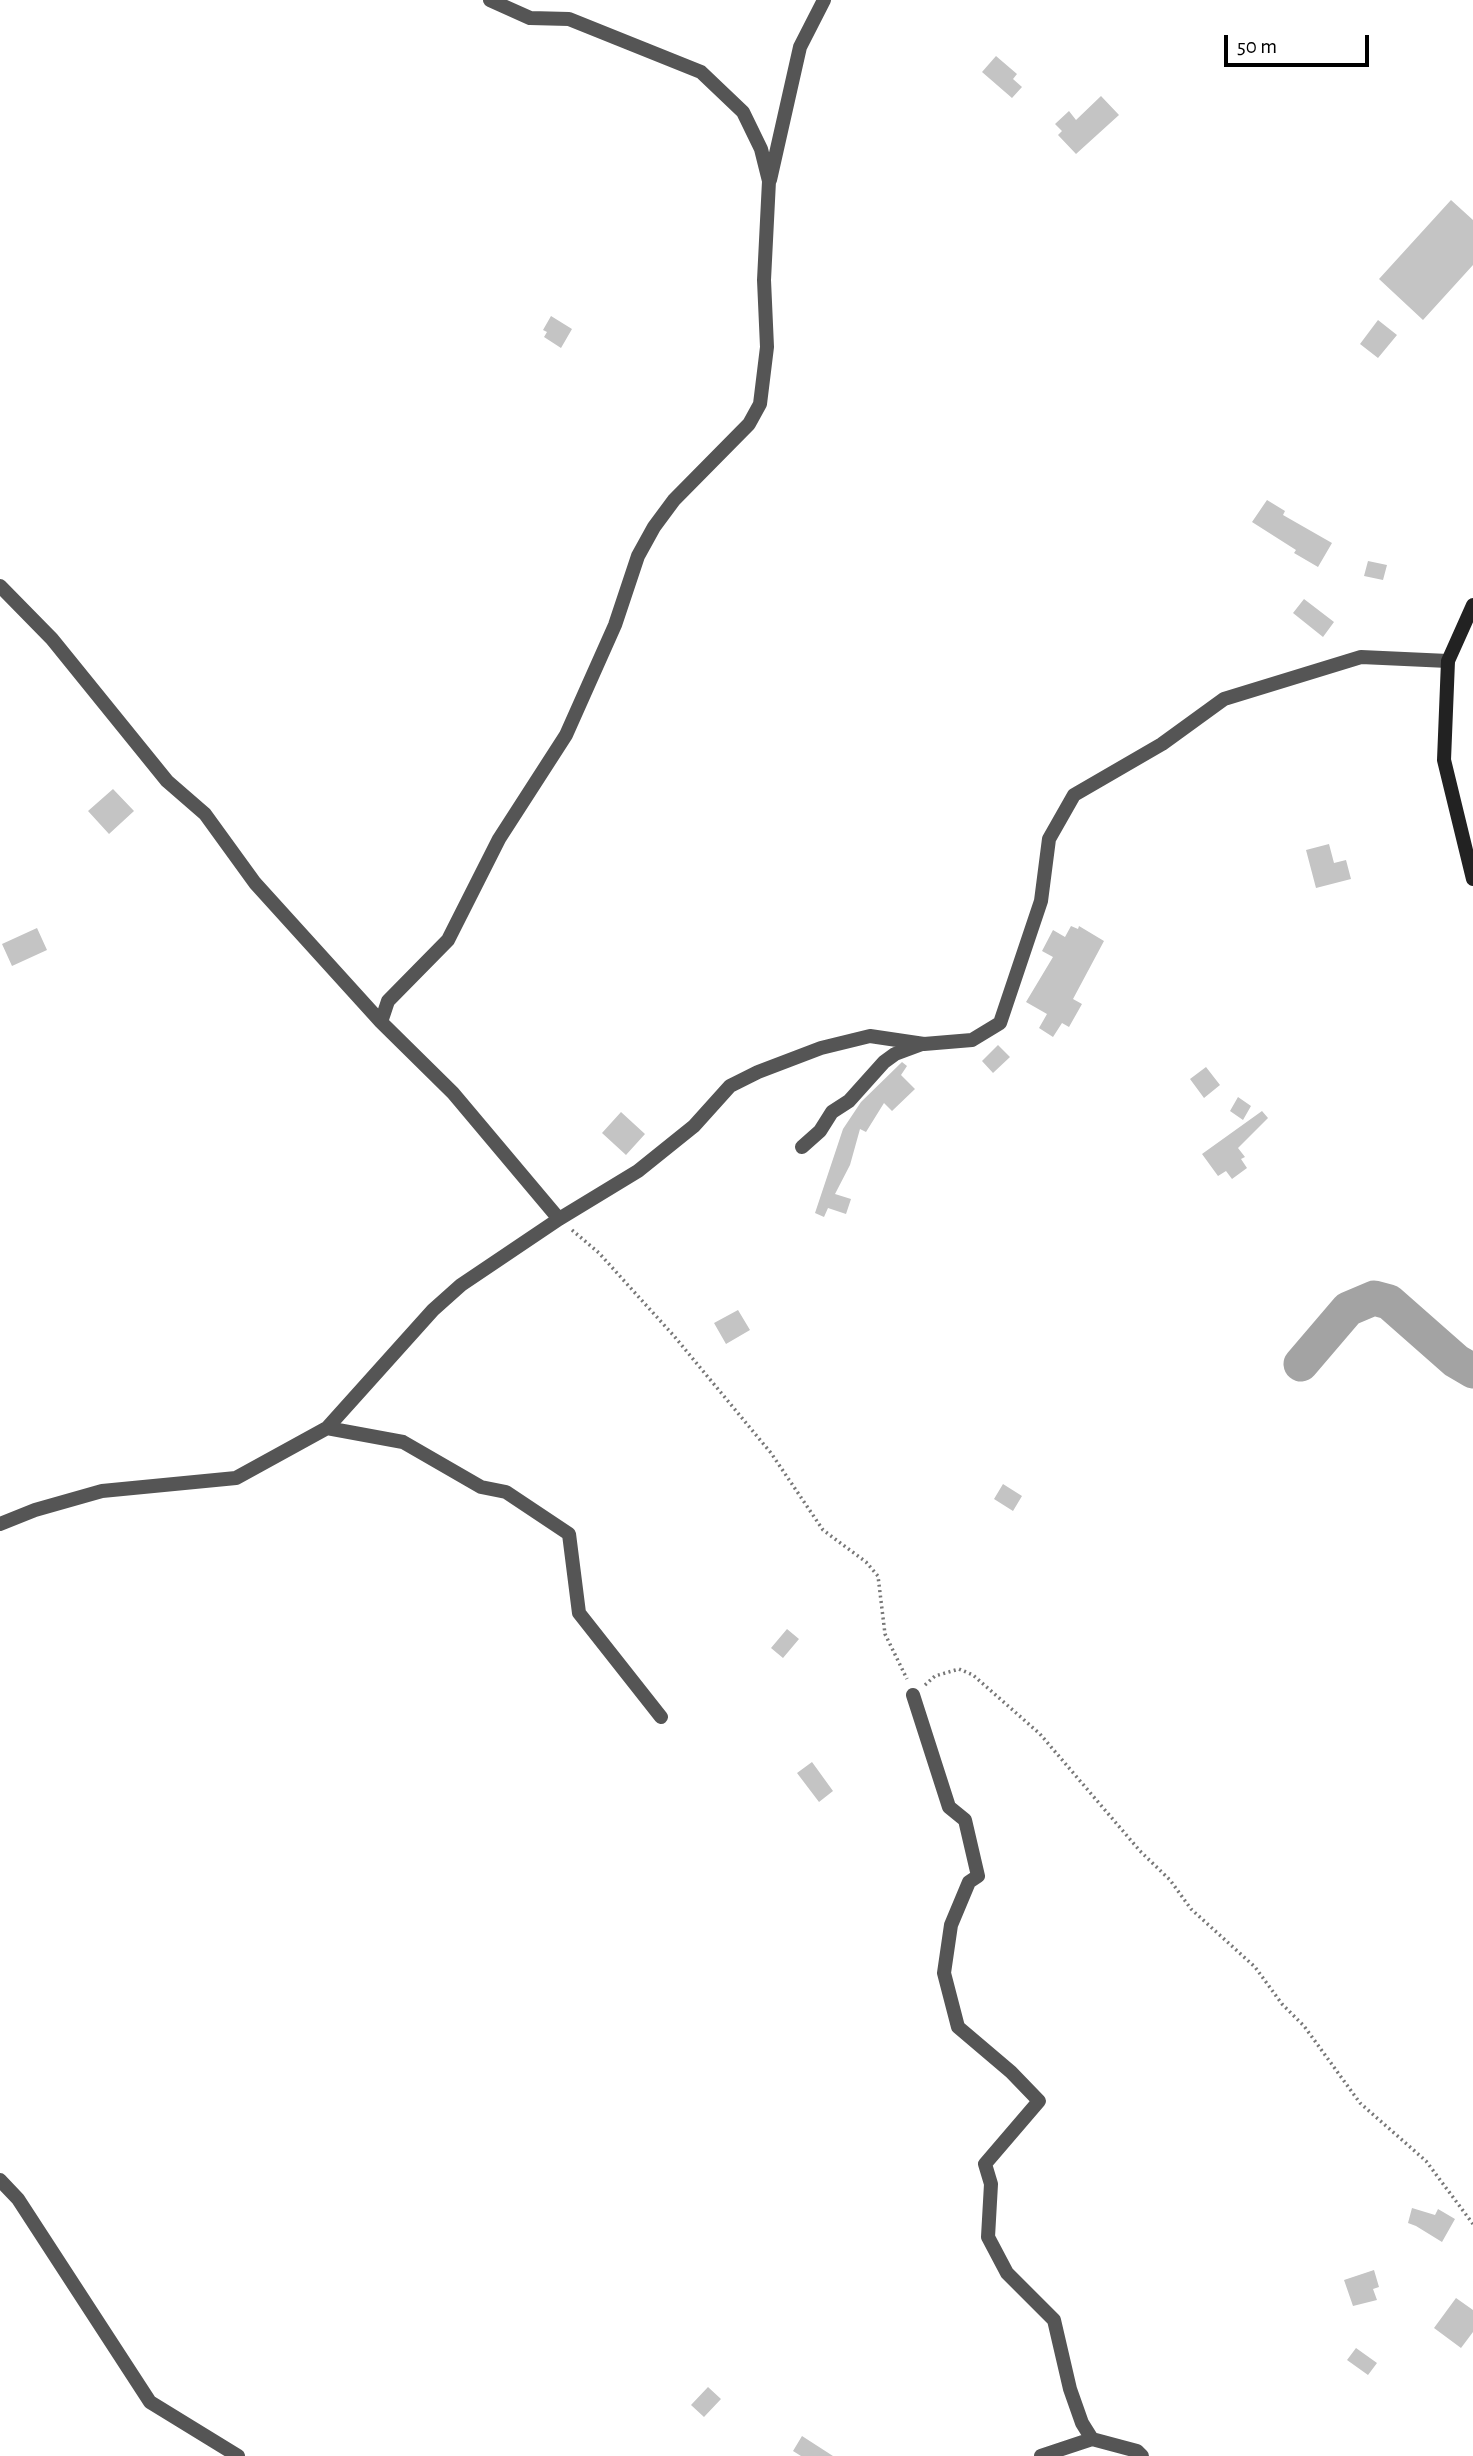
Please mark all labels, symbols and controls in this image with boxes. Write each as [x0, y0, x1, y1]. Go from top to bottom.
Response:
scale bar [1228, 21, 1373, 65]
text: 50 m [1237, 36, 1277, 57]

